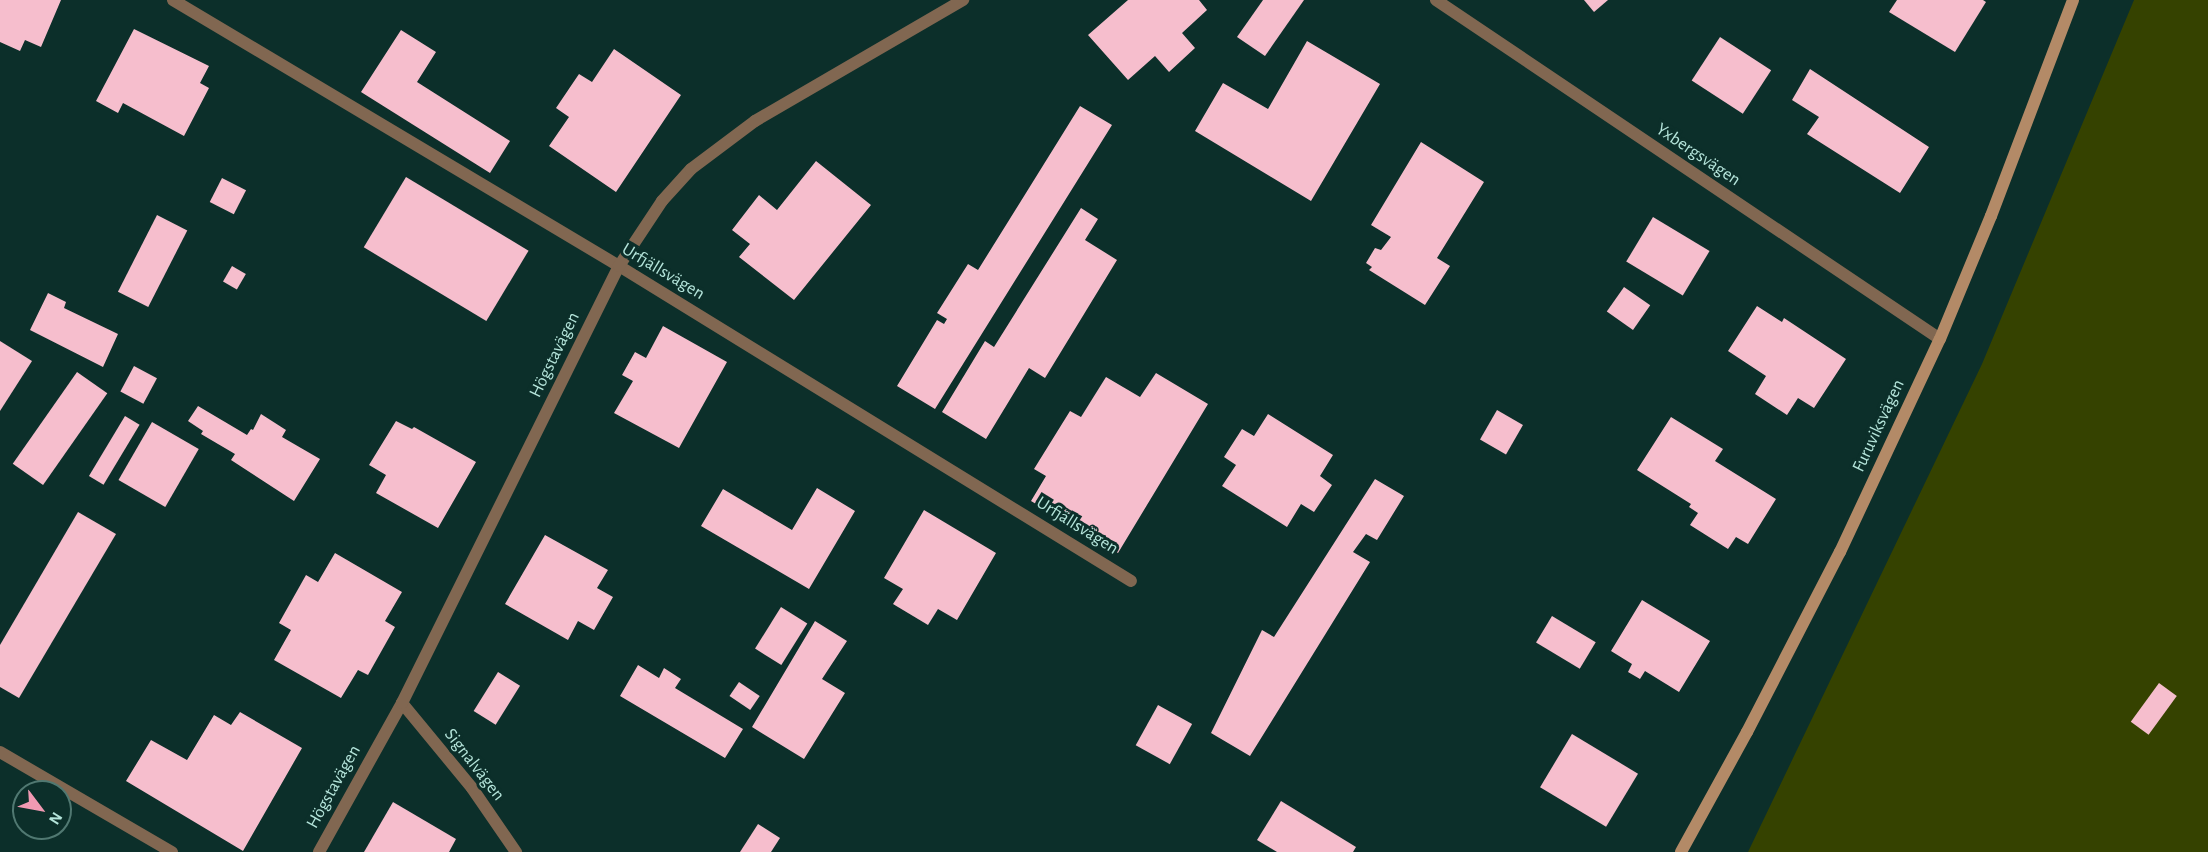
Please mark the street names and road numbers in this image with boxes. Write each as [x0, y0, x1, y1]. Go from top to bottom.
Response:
street label: Yxbergsvägen [1652, 119, 1744, 191]
street label: Urfjällsvägen [618, 239, 708, 305]
street label: Högstavägen [525, 309, 585, 401]
street label: Furuviksvägen [1848, 376, 1910, 476]
street label: Urfjällsvägen [1032, 492, 1122, 560]
street label: Signalvägen [439, 725, 509, 805]
street label: Högstavägen [302, 742, 366, 832]

